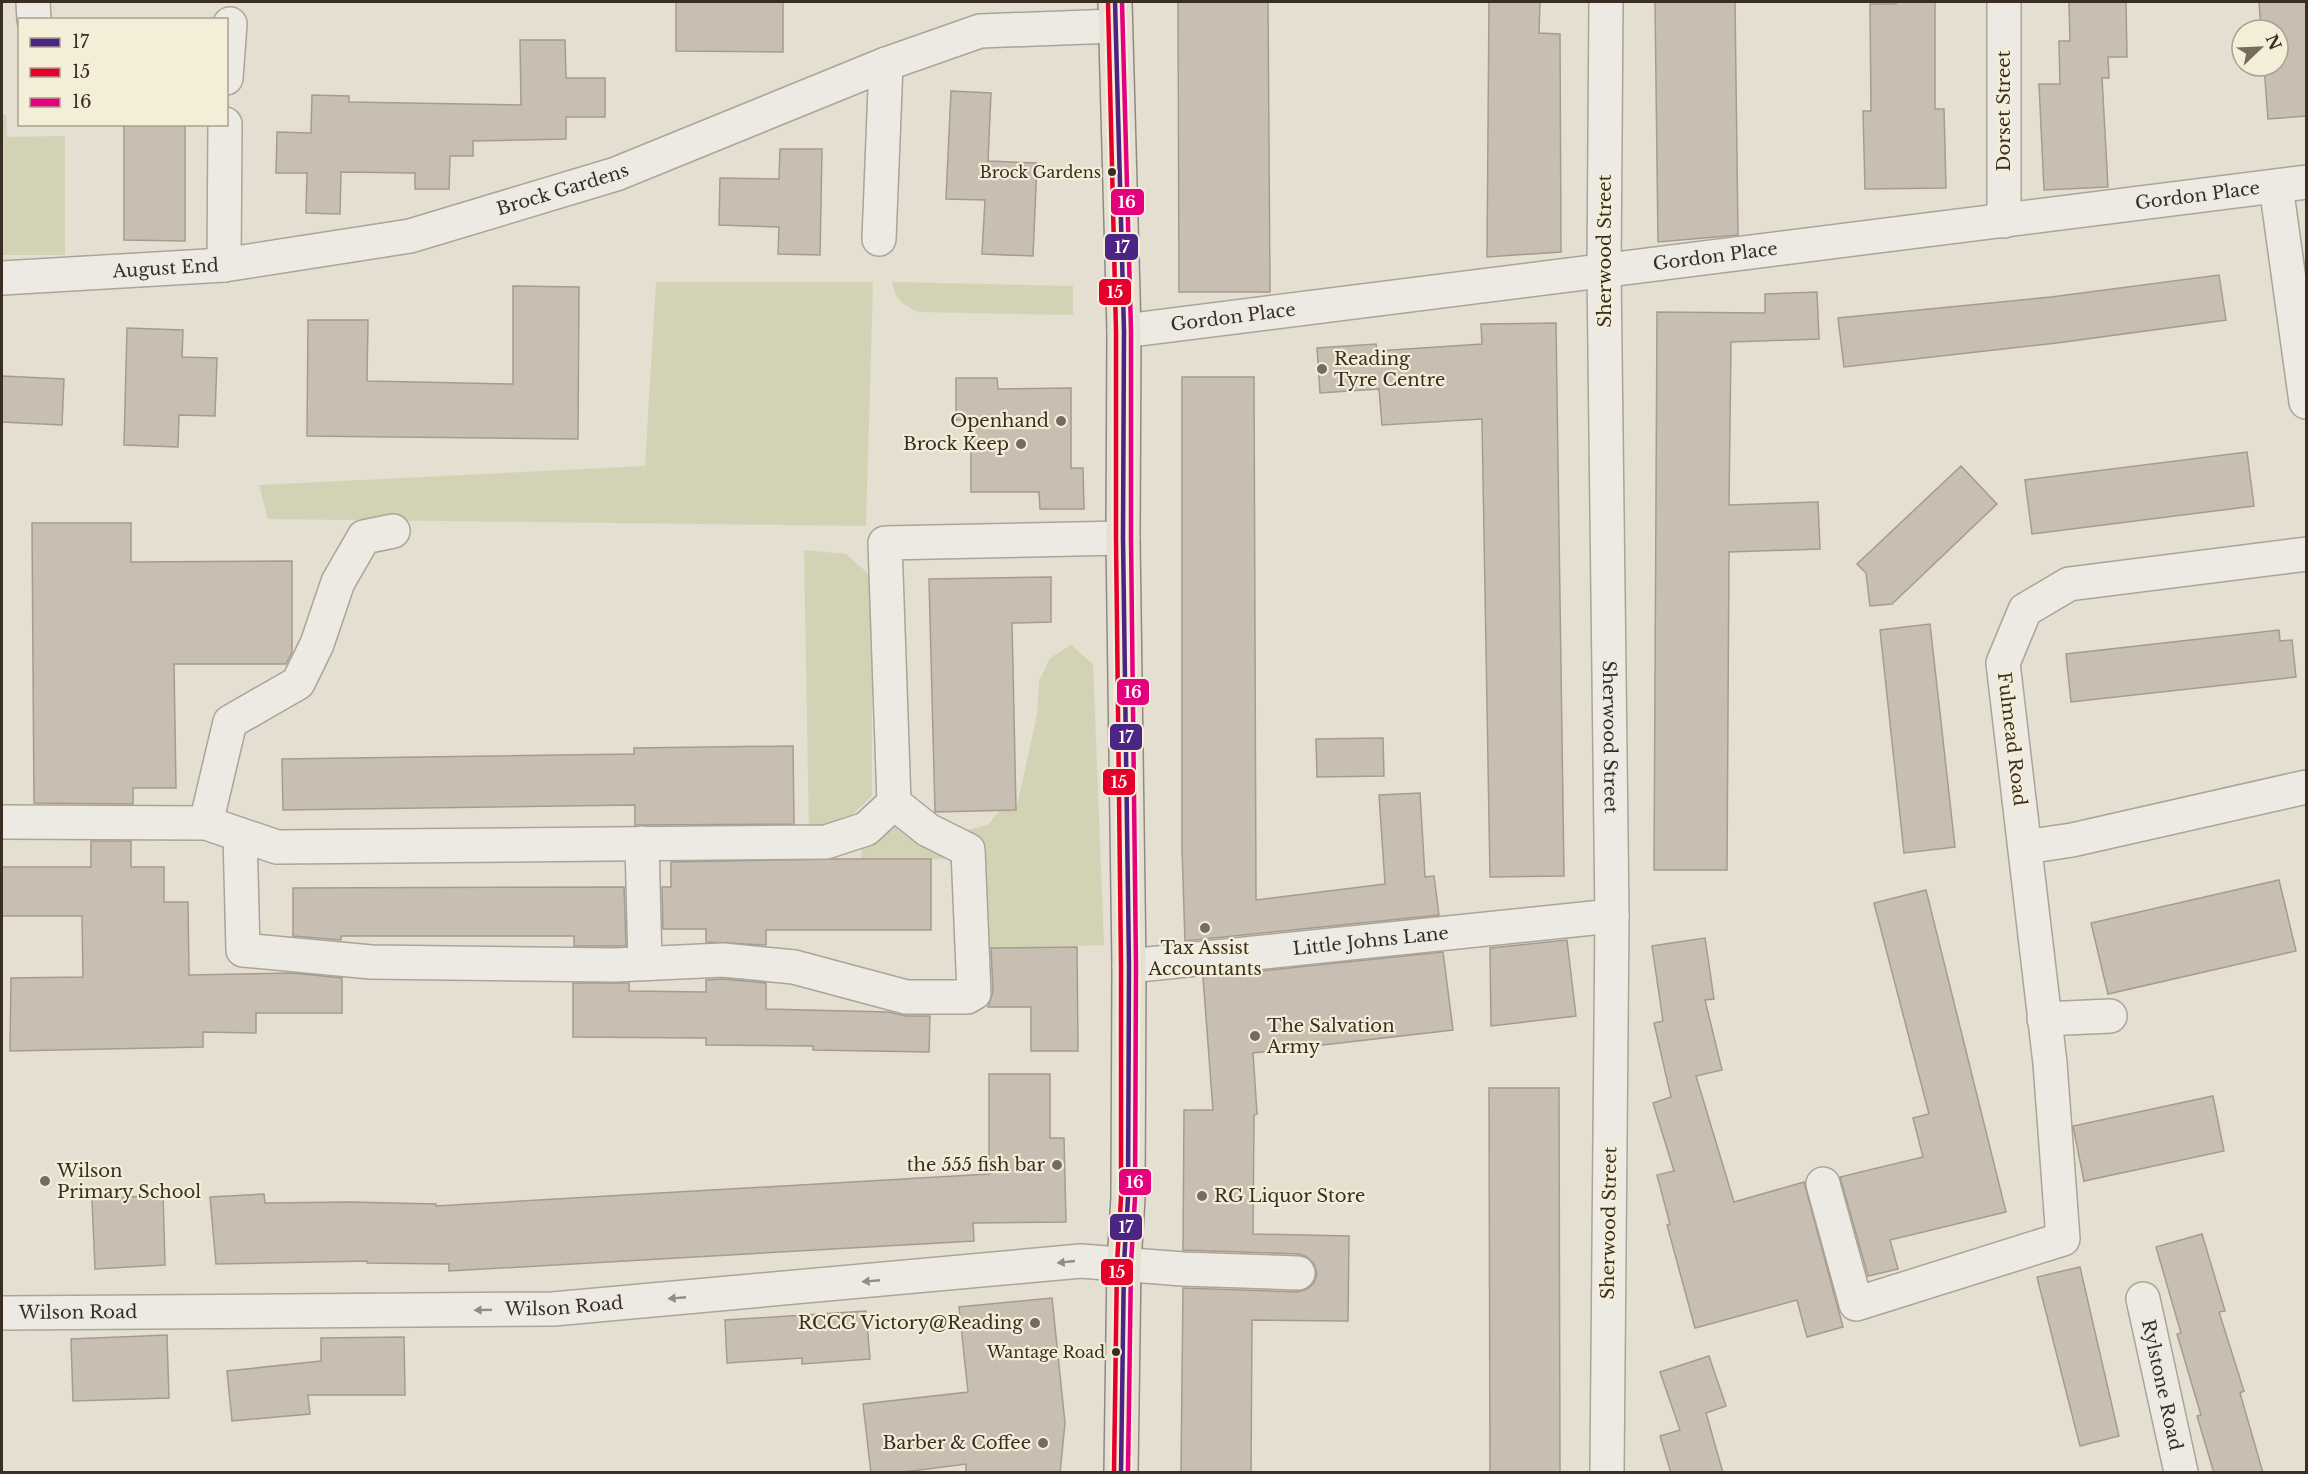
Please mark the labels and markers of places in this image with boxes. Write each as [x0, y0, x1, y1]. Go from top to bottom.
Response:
place label: Brock Gardens [979, 162, 1101, 182]
marker: Brock Gardens [1106, 166, 1118, 178]
place label: Reading Tyre Centre [1334, 348, 1445, 391]
marker: Reading Tyre Centre [1315, 362, 1329, 376]
place label: Openhand [950, 410, 1049, 432]
marker: Openhand [1054, 414, 1068, 428]
place label: Brock Keep [903, 433, 1009, 455]
marker: Brock Keep [1014, 437, 1028, 451]
marker: Tax Assist Accountants [1198, 921, 1212, 935]
place label: Tax Assist Accountants [1147, 937, 1262, 980]
place label: The Salvation Army [1266, 1015, 1395, 1058]
marker: The Salvation Army [1248, 1029, 1262, 1043]
place label: the 555 fish bar [907, 1154, 1045, 1176]
marker: the 555 fish bar [1050, 1158, 1064, 1172]
place label: Wilson Primary School [56, 1160, 201, 1203]
marker: Wilson Primary School [38, 1174, 52, 1188]
place label: RG Liquor Store [1214, 1185, 1365, 1207]
marker: RG Liquor Store [1195, 1189, 1209, 1203]
place label: RCCG Victory@Reading [798, 1312, 1023, 1334]
marker: RCCG Victory@Reading [1028, 1316, 1042, 1330]
place label: Wantage Road [986, 1342, 1105, 1362]
marker: Wantage Road [1110, 1346, 1122, 1358]
place label: Barber & Coffee [883, 1432, 1031, 1454]
marker: Barber & Coffee [1036, 1436, 1050, 1450]

